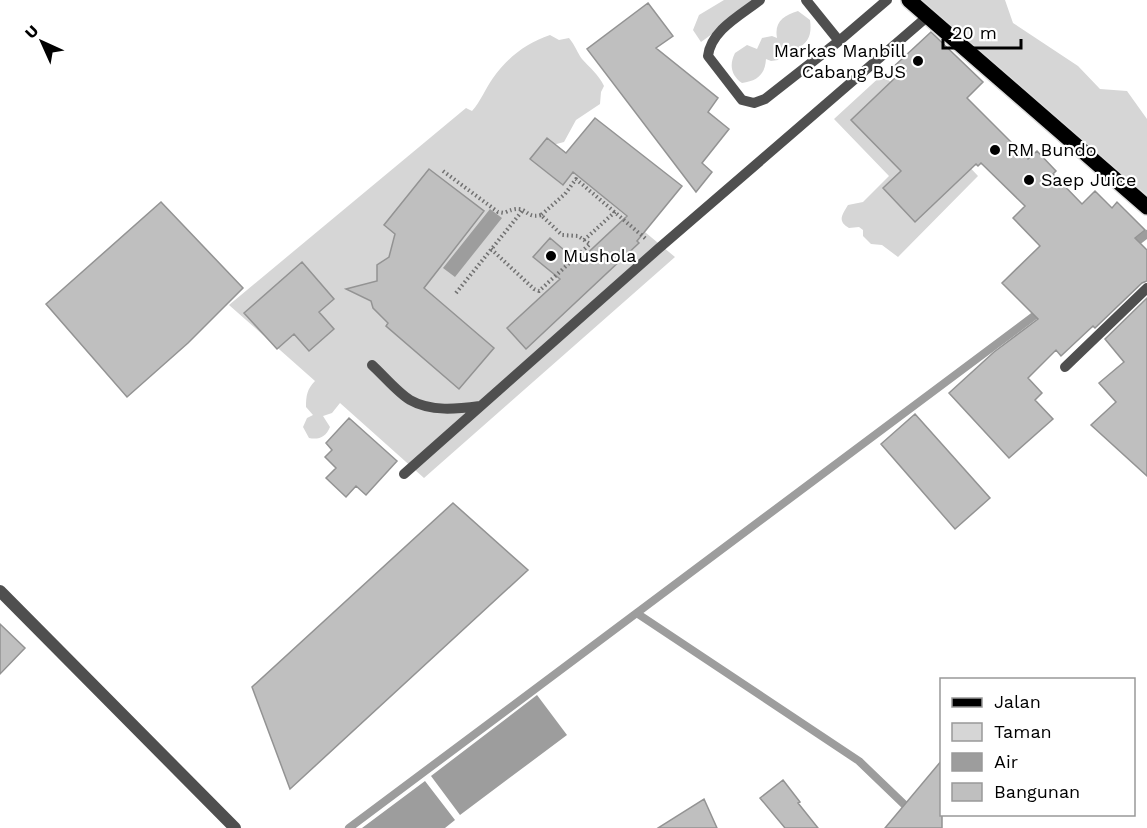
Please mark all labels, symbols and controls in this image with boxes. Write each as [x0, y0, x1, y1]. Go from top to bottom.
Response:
north arrow [12, 12, 72, 72]
scale bar [943, 12, 1021, 50]
text: U [21, 21, 42, 42]
text: 20 m [952, 22, 997, 43]
place label: Markas Manbill Cabang BJS [774, 40, 906, 82]
marker: Markas Manbill Cabang BJS [911, 54, 925, 68]
place label: RM Bundo [1007, 139, 1097, 160]
marker: RM Bundo [988, 143, 1002, 157]
place label: Saep Juice [1041, 169, 1136, 190]
marker: Saep Juice [1022, 173, 1036, 187]
place label: Mushola [563, 245, 636, 266]
marker: Mushola [544, 249, 558, 263]
legend [940, 678, 1135, 816]
text: Jalan [994, 691, 1041, 712]
text: Taman [994, 721, 1052, 742]
text: Air [994, 751, 1018, 772]
text: Bangunan [994, 781, 1080, 802]

